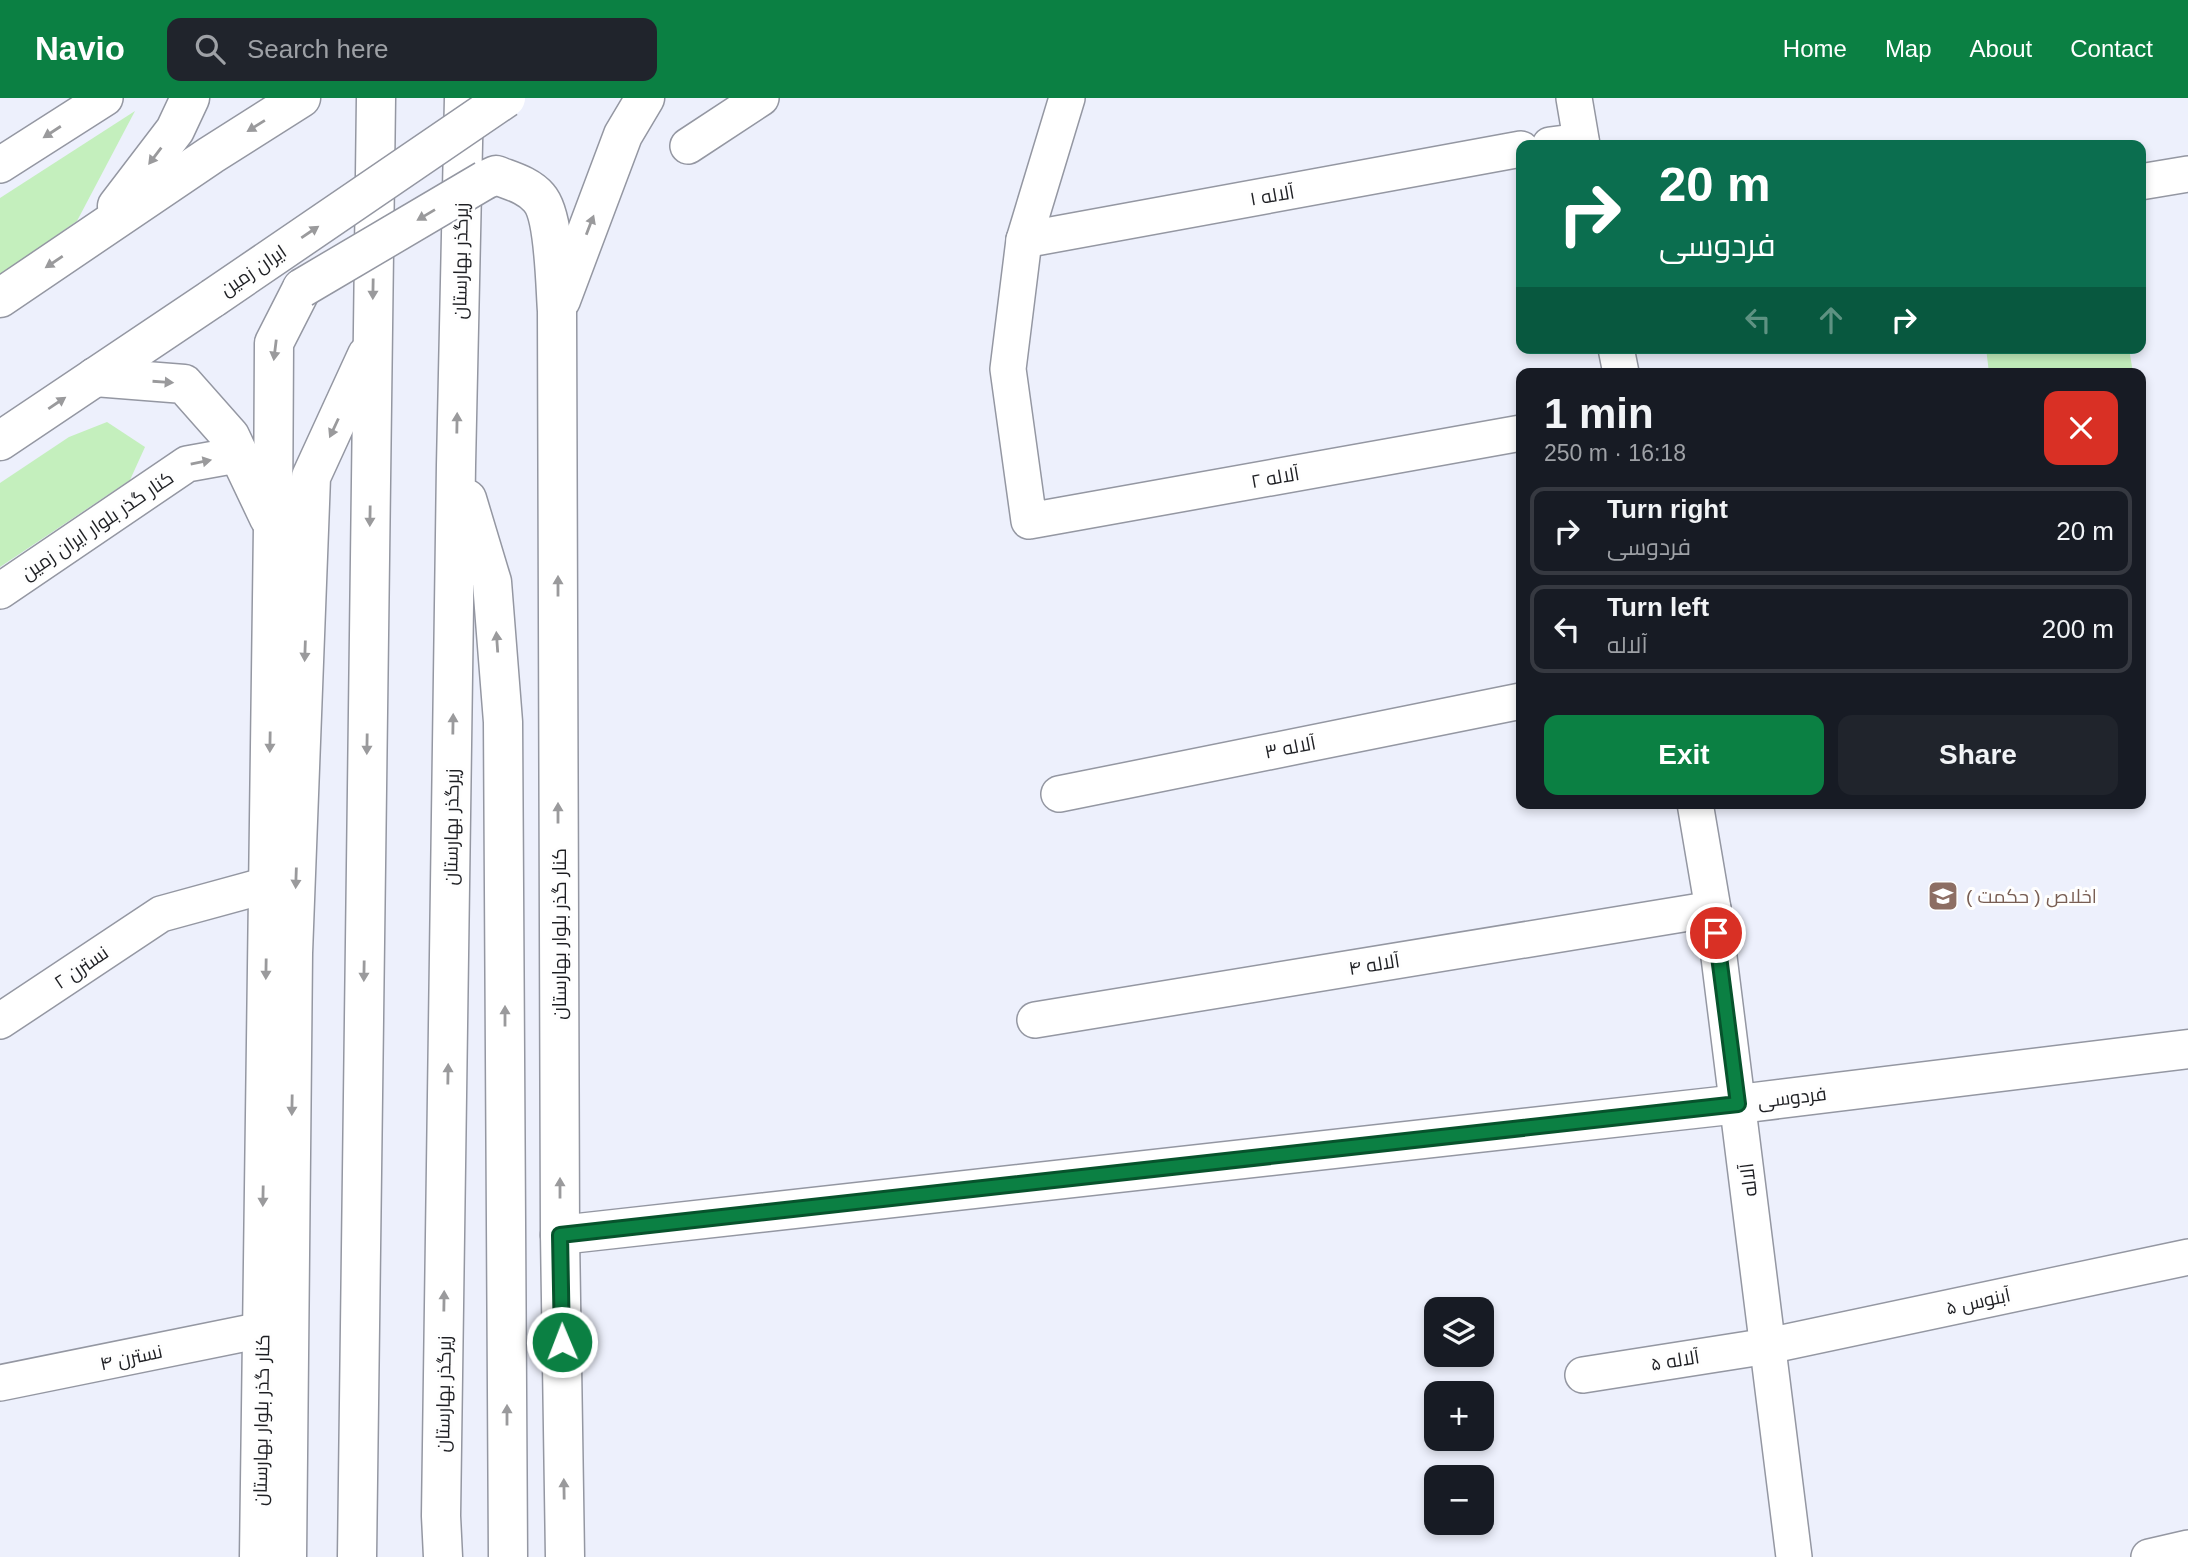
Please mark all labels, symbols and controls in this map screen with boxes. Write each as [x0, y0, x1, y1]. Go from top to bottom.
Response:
search box [167, 18, 657, 81]
text: Navio [35, 30, 125, 67]
icon: search [191, 30, 229, 68]
text: Search here [247, 34, 389, 64]
text: Home [1783, 35, 1847, 62]
text: Map [1885, 35, 1932, 62]
text: About [1970, 35, 2032, 62]
text: Contact [2070, 35, 2153, 62]
one-way arrow [246, 120, 266, 133]
one-way arrow [43, 125, 62, 138]
one-way arrow [148, 147, 162, 165]
text: 20 m [1659, 157, 1771, 211]
icon: right [1544, 168, 1635, 259]
street label: آلاله ۱ [1248, 181, 1296, 210]
street label: زیرگذر بهارستان [449, 202, 473, 320]
one-way arrow [416, 209, 435, 221]
one-way arrow [584, 214, 595, 235]
one-way arrow [301, 225, 319, 239]
text: فردوسی [1659, 227, 1776, 263]
street label: ایران زمین [216, 241, 291, 301]
one-way arrow [44, 255, 63, 268]
one-way arrow [367, 278, 379, 300]
icon: left [1739, 301, 1777, 339]
icon: ahead [1812, 301, 1850, 339]
icon: right [1885, 301, 1923, 339]
one-way arrow [270, 339, 281, 361]
one-way arrow [152, 377, 174, 388]
text: 1 min [1544, 390, 1654, 437]
button: close [2044, 391, 2118, 465]
one-way arrow [48, 396, 66, 410]
one-way arrow [451, 411, 463, 433]
one-way arrow [328, 418, 339, 438]
text: 250 m · 16:18 [1544, 440, 1686, 466]
one-way arrow [190, 456, 212, 467]
street label: آلاله ۲ [1249, 463, 1301, 492]
street label: کنار گذر بلوار ایران زمین [17, 467, 178, 585]
text: Turn right [1607, 494, 1728, 524]
one-way arrow [364, 505, 376, 527]
icon: right [1548, 512, 1586, 550]
text: 20 m [2056, 516, 2114, 546]
text: فردوسی [1607, 534, 1691, 560]
one-way arrow [552, 575, 564, 597]
text: Turn left [1607, 592, 1709, 622]
icon: left [1548, 610, 1586, 648]
text: 200 m [2042, 614, 2114, 644]
one-way arrow [491, 631, 502, 653]
text: آلاله [1607, 632, 1648, 658]
one-way arrow [299, 640, 310, 662]
one-way arrow [447, 712, 458, 734]
button: Exit [1544, 715, 1824, 795]
button: Share [1838, 715, 2118, 795]
one-way arrow [264, 731, 276, 753]
street label: آلاله ۳ [1263, 732, 1317, 763]
one-way arrow [361, 733, 373, 755]
street label: زیرگذر بهارستان [440, 768, 464, 886]
one-way arrow [552, 802, 564, 824]
street label: کنار گذر بلوار بهارستان [549, 848, 571, 1020]
one-way arrow [290, 867, 301, 889]
school or university icon: اخلاص ( حکمت ) [1926, 879, 1960, 913]
place label: اخلاص ( حکمت ) [1966, 886, 2097, 908]
pin [1686, 903, 1746, 963]
icon: arrive [1697, 914, 1735, 952]
street label: نسترن ۲ [50, 942, 113, 994]
street label: آلاله ۴ [1347, 950, 1401, 979]
one-way arrow [260, 958, 272, 980]
one-way arrow [358, 960, 370, 982]
one-way arrow [499, 1005, 511, 1027]
one-way arrow [442, 1062, 453, 1084]
street label: فردوسی [1756, 1083, 1828, 1113]
one-way arrow [286, 1095, 297, 1117]
street label: آلاله [1736, 1162, 1761, 1198]
one-way arrow [554, 1177, 566, 1199]
one-way arrow [258, 1186, 269, 1208]
street label: آبنوس ۵ [1944, 1284, 2012, 1320]
one-way arrow [439, 1290, 450, 1312]
map controls [1424, 1297, 1494, 1535]
button: layers [1424, 1297, 1494, 1367]
position arrow [525, 1305, 599, 1379]
street label: کنار گذر بلوار بهارستان [250, 1334, 274, 1506]
street label: زیرگذر بهارستان [432, 1335, 456, 1453]
street label: نسترن ۴ [98, 1341, 164, 1375]
street label: آلاله ۵ [1649, 1346, 1701, 1375]
button: + [1424, 1381, 1494, 1451]
one-way arrow [501, 1404, 513, 1426]
button: − [1424, 1465, 1494, 1535]
one-way arrow [558, 1478, 570, 1500]

